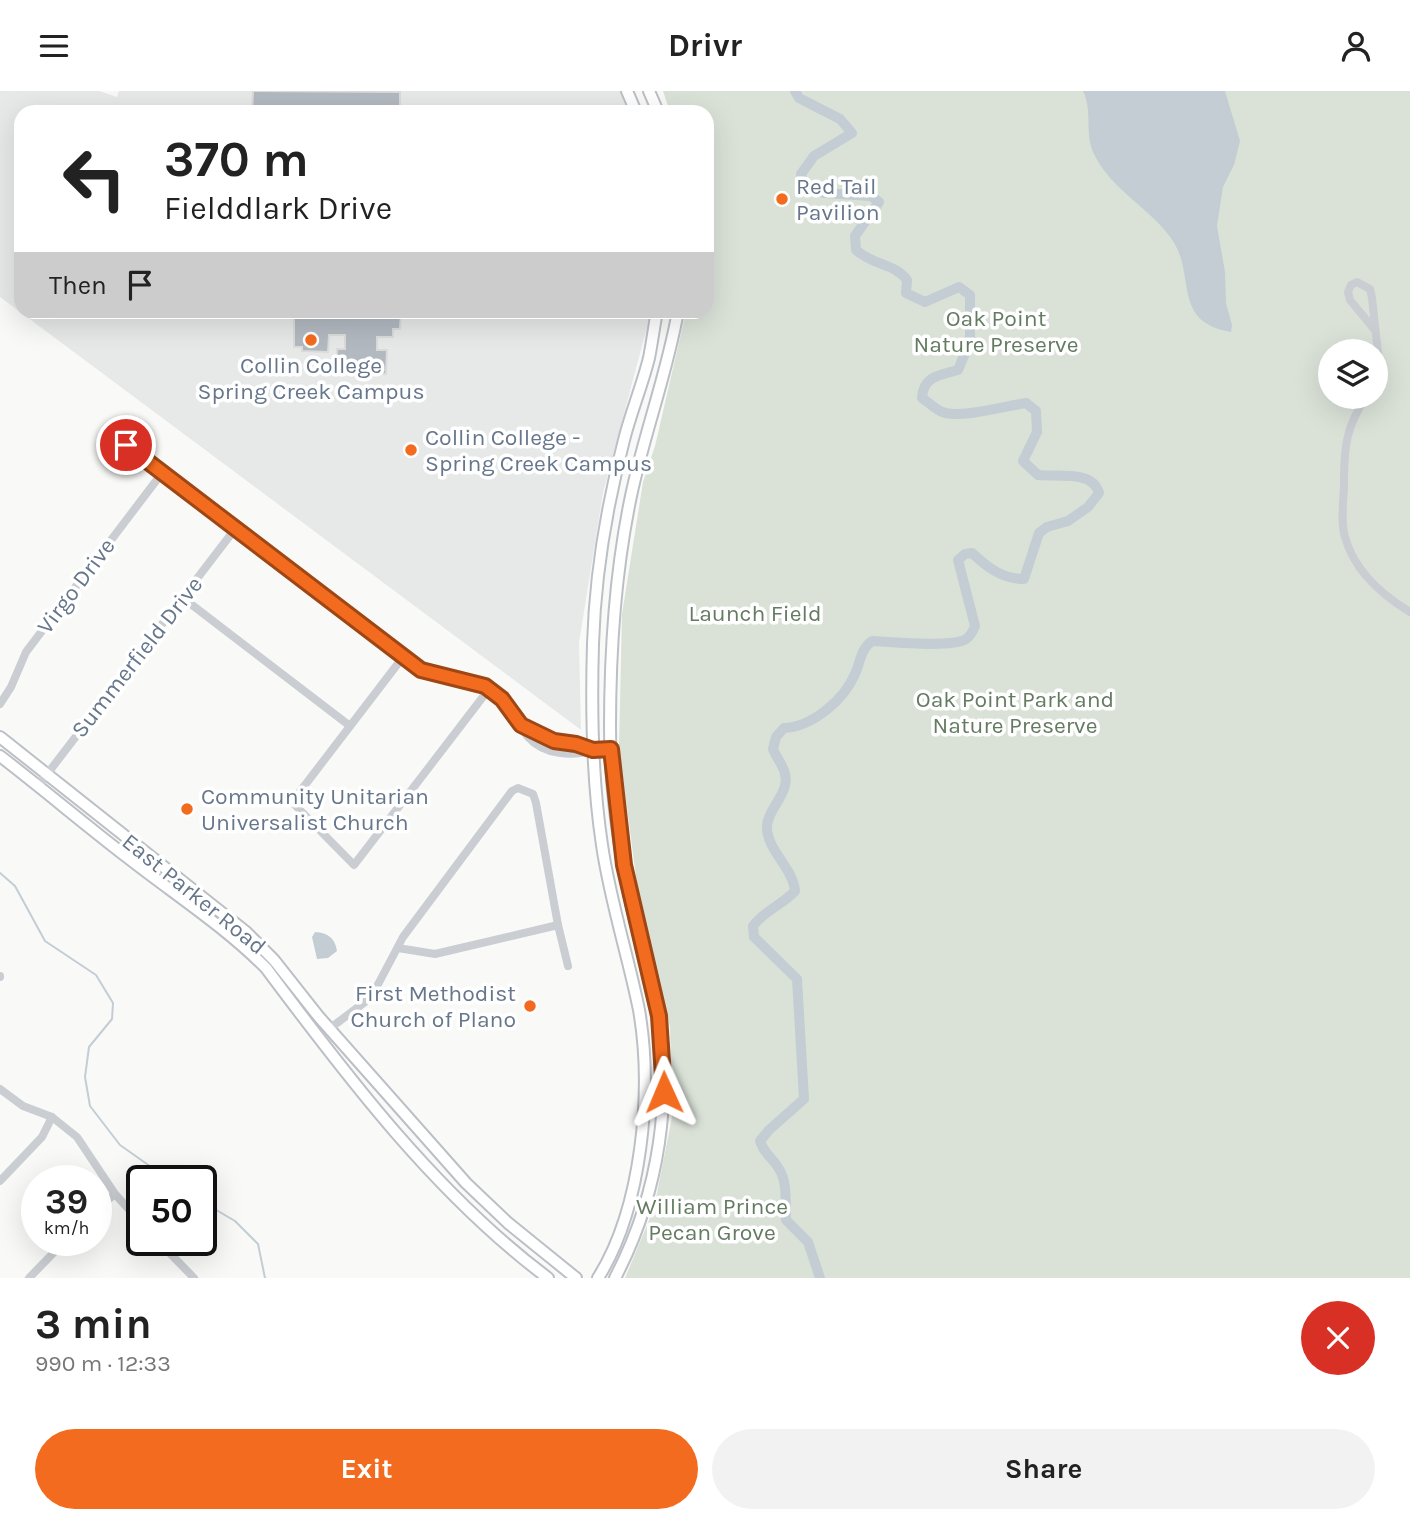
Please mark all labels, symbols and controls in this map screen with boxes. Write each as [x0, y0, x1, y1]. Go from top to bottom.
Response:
icon: menu [35, 27, 73, 65]
text: Drivr [668, 27, 742, 64]
icon: person [1337, 27, 1375, 65]
text: 370 m [164, 131, 309, 188]
icon: left [49, 133, 140, 224]
place label: Red Tail Pavilion [796, 173, 880, 226]
text: Fielddlark Drive [164, 190, 392, 227]
marker: Red Tail Pavilion [774, 191, 790, 207]
icon: arrive [121, 266, 159, 304]
text: Then [49, 270, 107, 301]
park label: Oak Point Nature Preserve [914, 305, 1079, 358]
marker: Collin College Spring Creek Campus [303, 332, 319, 348]
map controls [1318, 339, 1388, 409]
button: layers [1318, 339, 1388, 409]
place label: Collin College Spring Creek Campus [197, 352, 425, 405]
pin [96, 415, 156, 475]
place label: Collin College - Spring Creek Campus [425, 424, 652, 477]
icon: arrive [107, 426, 145, 464]
marker: Collin College - Spring Creek Campus [403, 442, 419, 458]
street label: Virgo Drive [31, 533, 121, 639]
street label: Summerfield Drive [66, 571, 208, 743]
park label: Launch Field [688, 600, 822, 627]
park label: Oak Point Park and Nature Preserve [916, 686, 1114, 739]
place label: Community Unitarian Universalist Church [201, 783, 429, 836]
marker: Community Unitarian Universalist Church [179, 801, 195, 817]
street label: East Parker Road [117, 828, 271, 960]
place label: First Methodist Church of Plano [350, 980, 516, 1033]
marker: First Methodist Church of Plano [522, 998, 538, 1014]
position arrow [627, 1055, 701, 1129]
speed limit sign: 50 [126, 1165, 217, 1256]
text: 39 [45, 1181, 88, 1222]
park label: William Prince Pecan Grove [636, 1193, 788, 1246]
text: km/h [44, 1217, 89, 1239]
text: 3 min [35, 1299, 152, 1349]
button: close [1301, 1301, 1375, 1375]
text: 990 m · 12:33 [35, 1350, 171, 1377]
button: Exit [35, 1429, 698, 1509]
button: Share [712, 1429, 1375, 1509]

